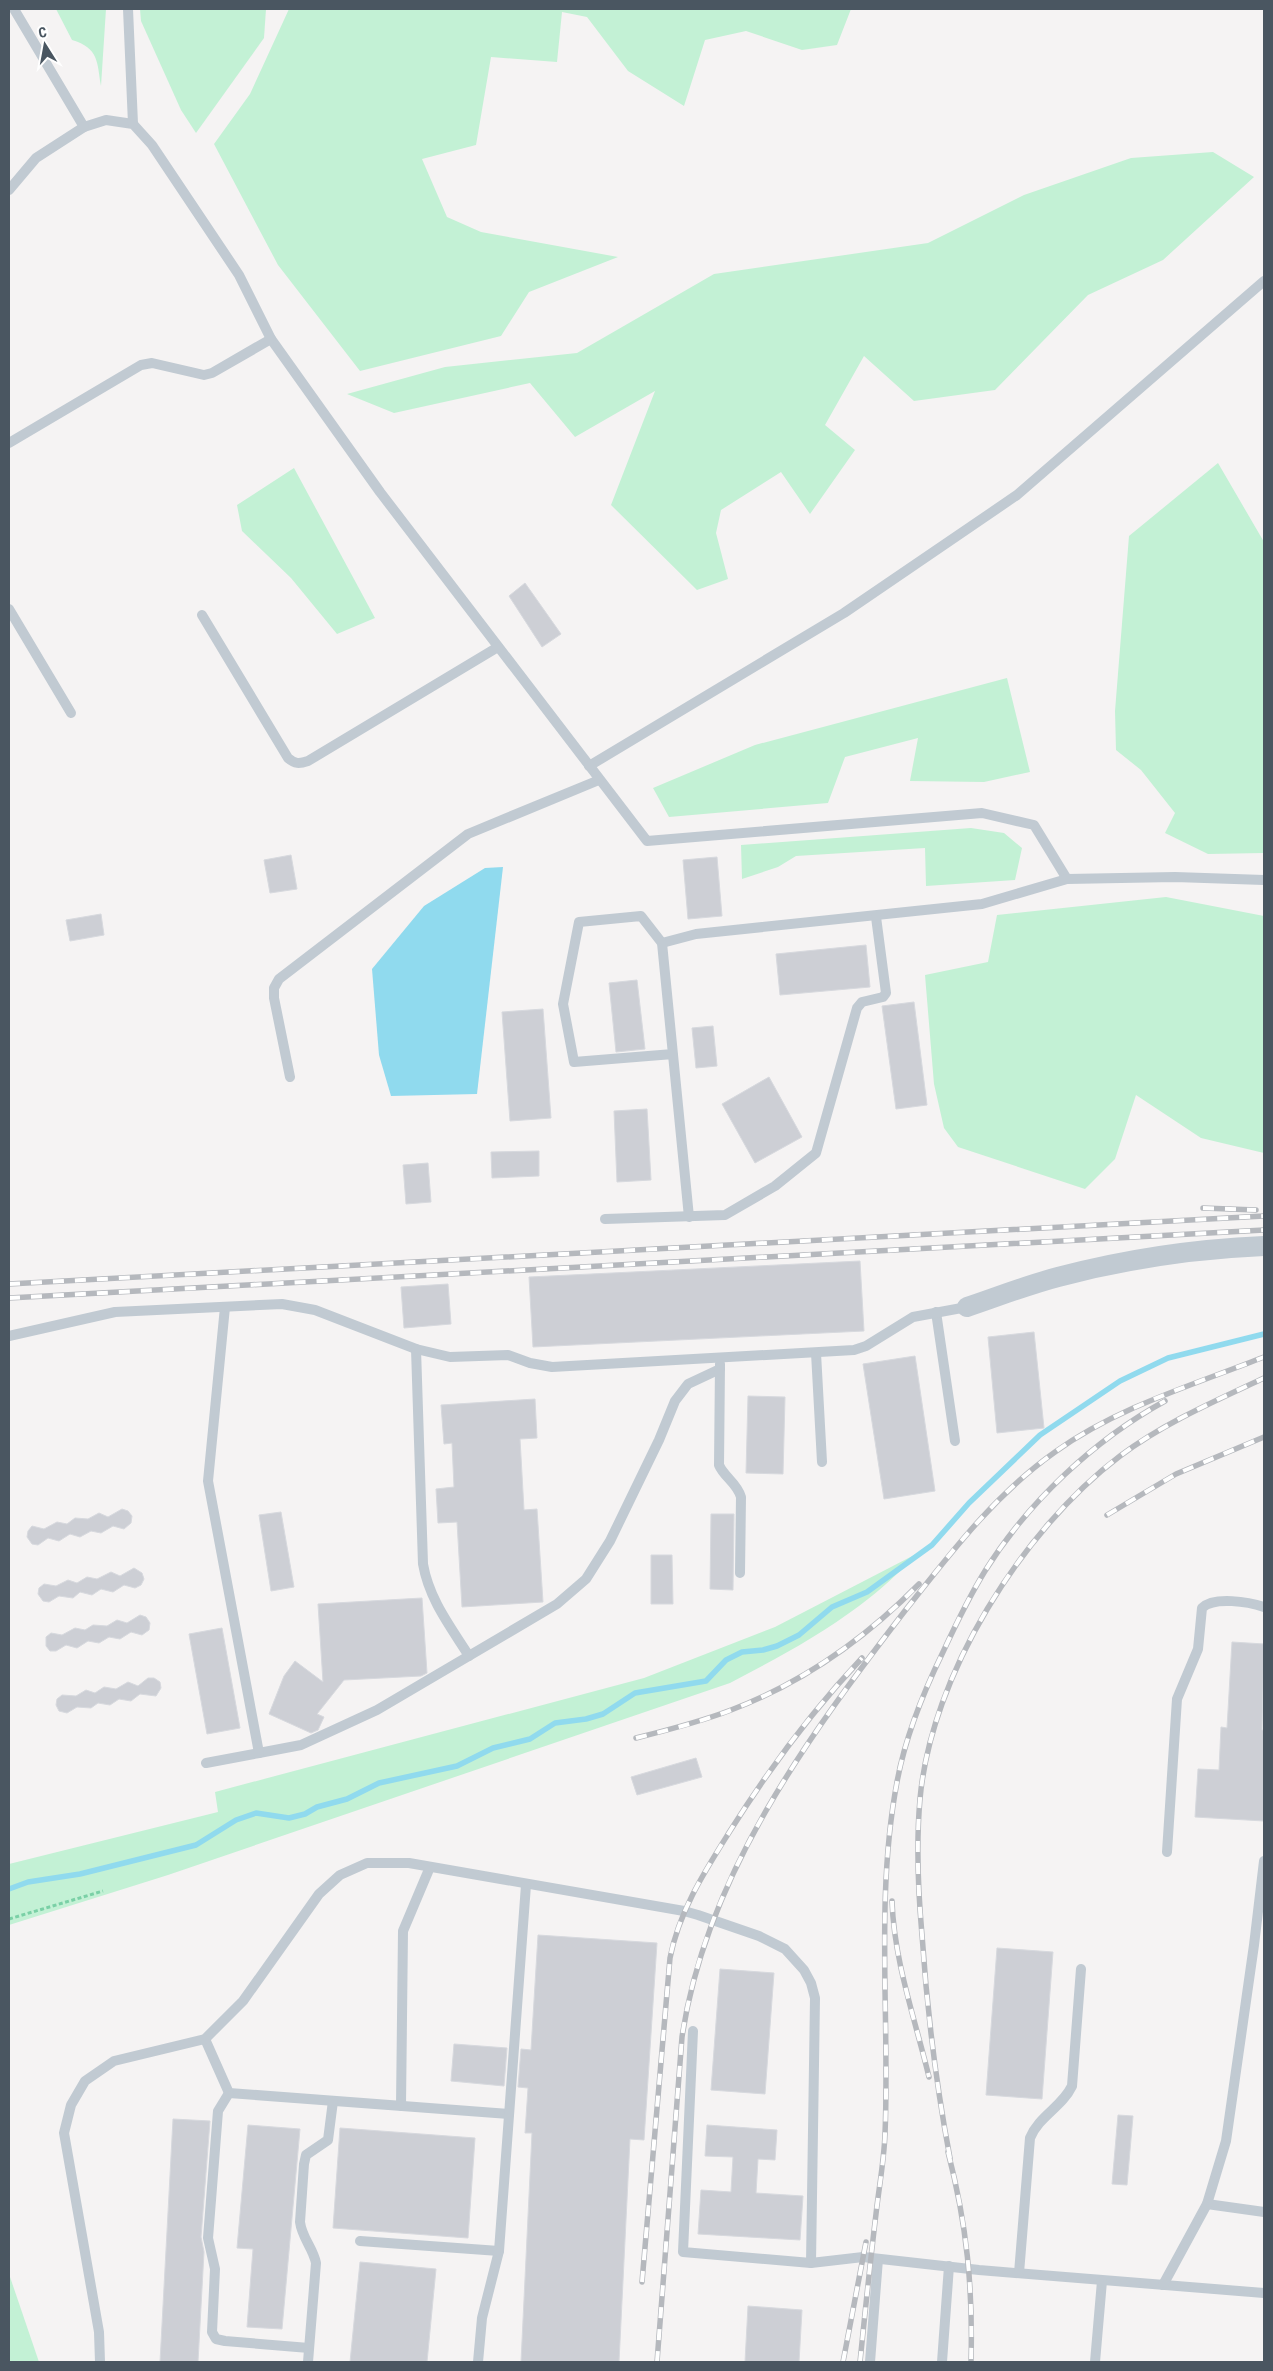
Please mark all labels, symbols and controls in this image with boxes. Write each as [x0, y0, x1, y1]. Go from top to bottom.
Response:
north arrow [20, 20, 70, 70]
text: С [37, 24, 48, 41]

